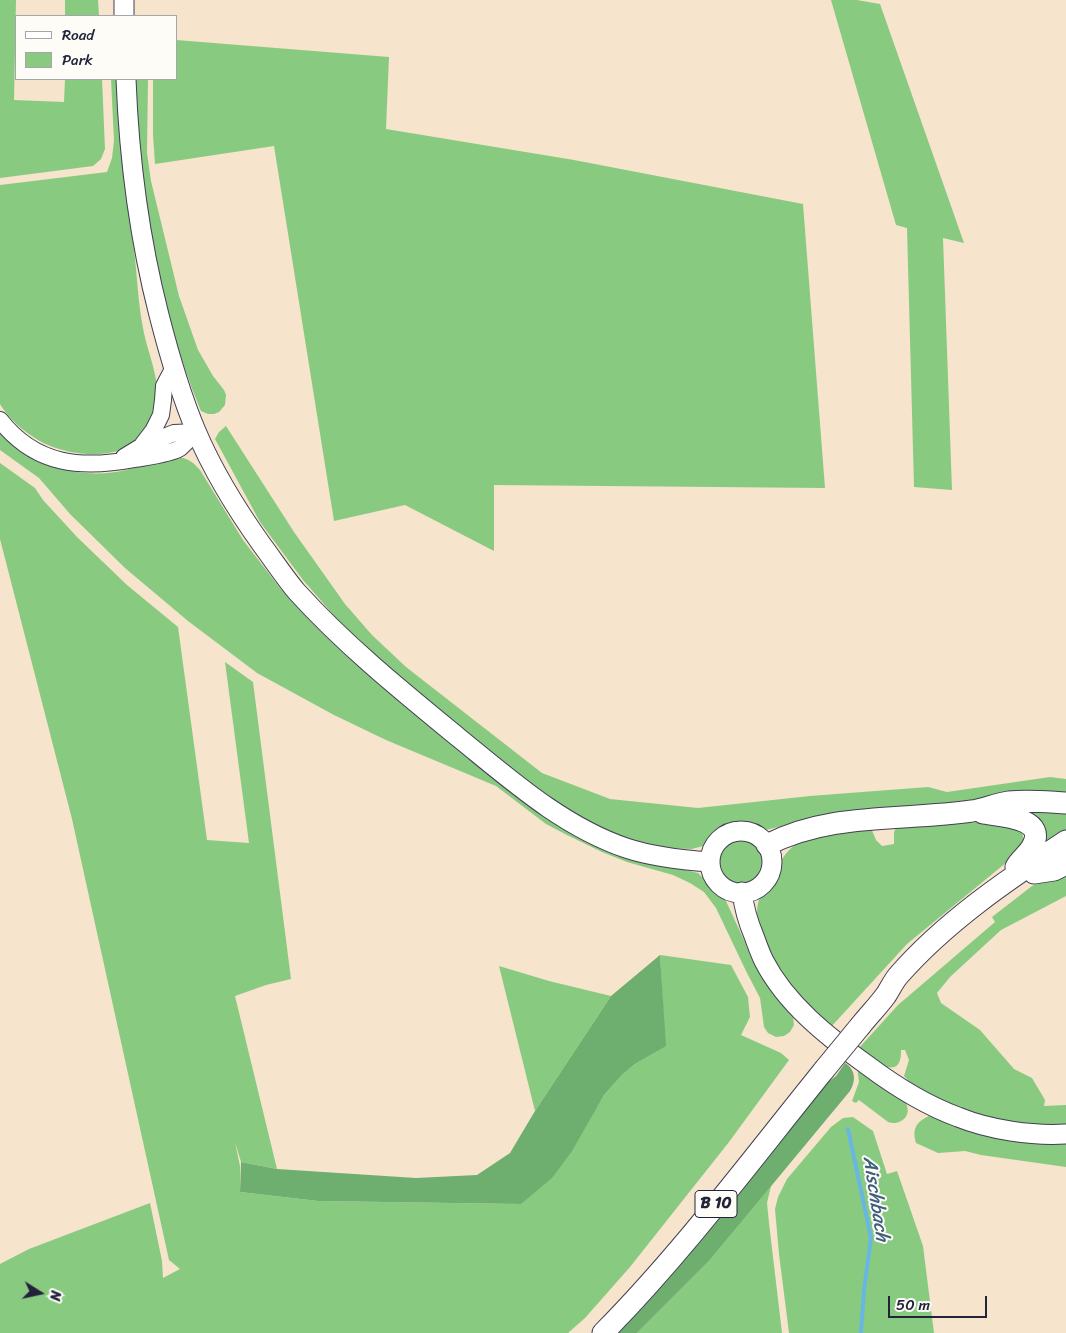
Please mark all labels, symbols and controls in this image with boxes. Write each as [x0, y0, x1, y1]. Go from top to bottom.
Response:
legend [15, 15, 178, 80]
text: Road [62, 22, 94, 48]
text: Park [62, 47, 93, 73]
water label: Aischbach [857, 1155, 893, 1243]
road number: B 10 [695, 1190, 737, 1218]
north arrow [15, 1268, 65, 1318]
scale bar [891, 1286, 990, 1318]
text: N [42, 1289, 68, 1303]
text: 50 m [896, 1292, 930, 1318]

